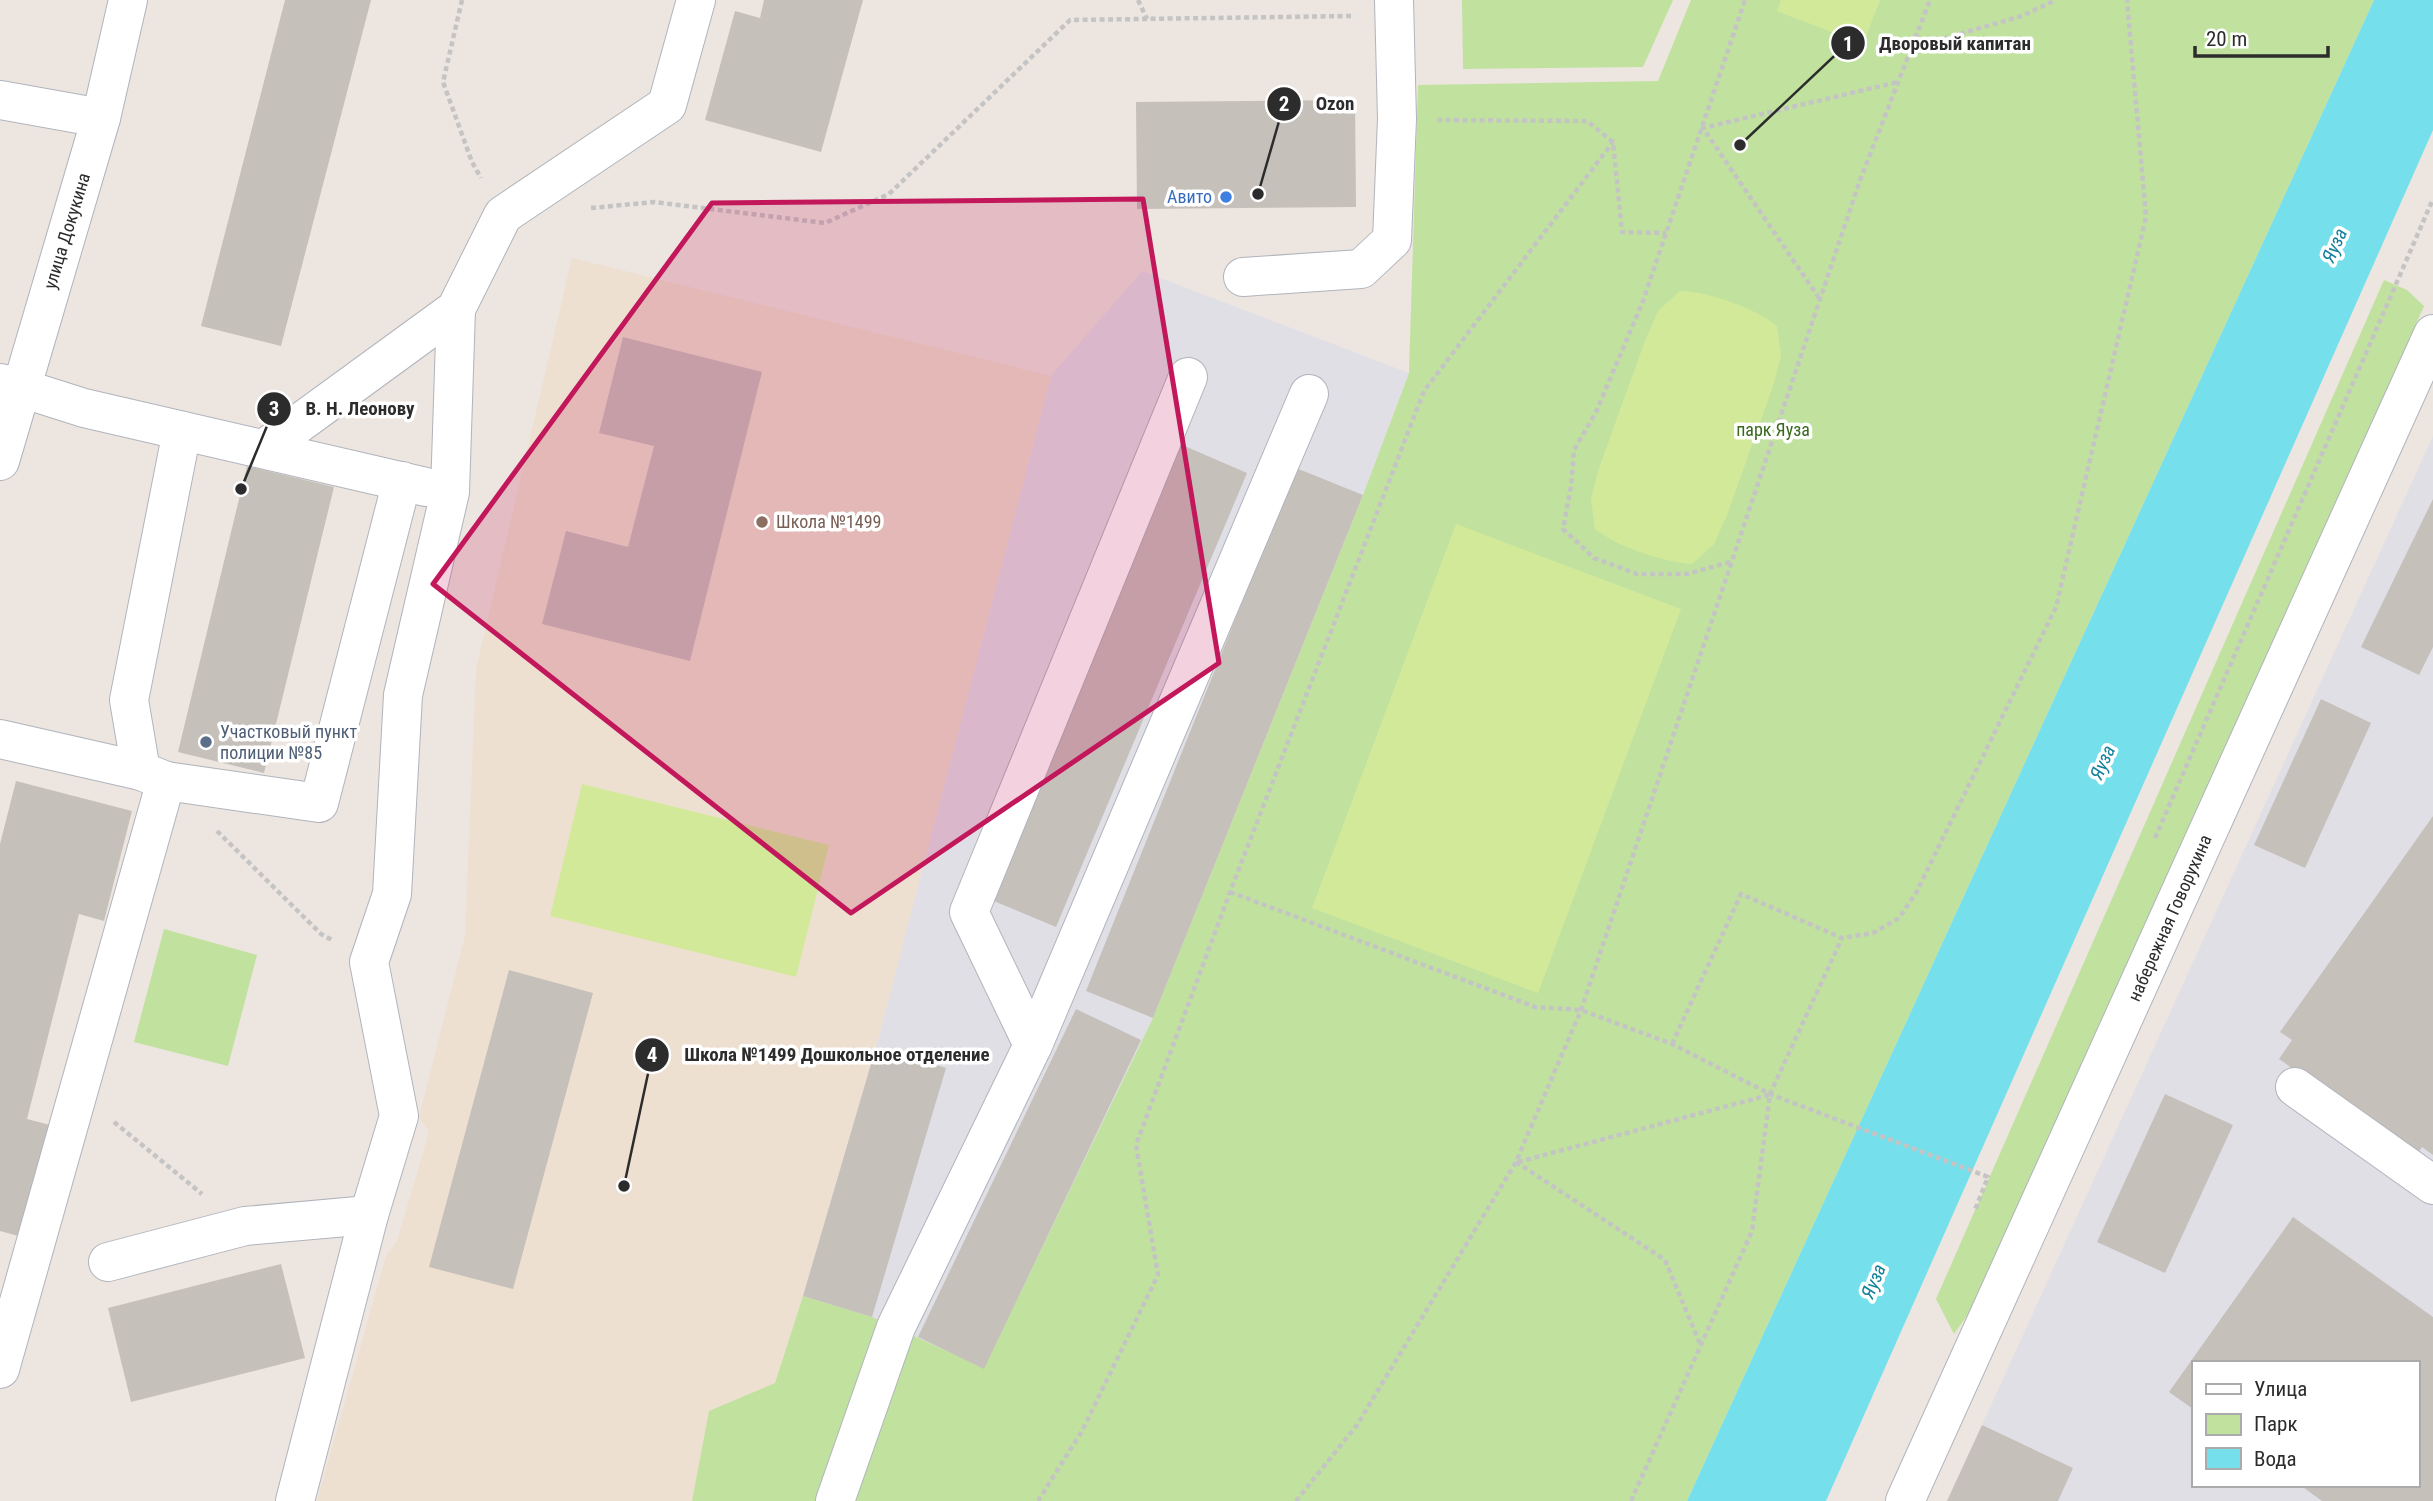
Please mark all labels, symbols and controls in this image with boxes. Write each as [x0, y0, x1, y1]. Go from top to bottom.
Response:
scale bar [2195, 14, 2328, 58]
callout: Дворовый капитан [1830, 23, 2045, 63]
text: 20 m [2206, 27, 2247, 51]
text: 1 [1843, 32, 1853, 56]
text: Дворовый капитан [1879, 32, 2031, 55]
callout: Ozon [1266, 84, 1368, 124]
text: 2 [1279, 92, 1289, 116]
text: Ozon [1316, 92, 1354, 115]
street label: улица Докукина [39, 170, 94, 291]
place label: Авито [1167, 186, 1212, 207]
marker: Авито [1218, 189, 1234, 205]
water label: Яуза [2316, 224, 2352, 267]
callout: В. Н. Леонову [256, 389, 428, 429]
text: 3 [269, 397, 279, 421]
text: В. Н. Леонову [305, 397, 415, 420]
park label: парк Яуза [1736, 419, 1810, 440]
place label: Школа №1499 [776, 511, 881, 532]
marker: Школа №1499 [754, 514, 770, 530]
place label: Участковый пункт полиции №85 [220, 721, 357, 763]
marker: Участковый пункт полиции №85 [198, 734, 214, 750]
water label: Яуза [2084, 741, 2120, 784]
street label: набережная Говорухина [2123, 831, 2216, 1004]
callout: Школа №1499 Дошкольное отделение [635, 1035, 1003, 1075]
text: 4 [647, 1043, 657, 1067]
text: Школа №1499 Дошкольное отделение [684, 1043, 990, 1066]
water label: Яуза [1856, 1261, 1891, 1303]
legend [2192, 1361, 2419, 1487]
text: Улица [2254, 1377, 2307, 1401]
text: Парк [2254, 1412, 2298, 1436]
text: Вода [2254, 1447, 2297, 1471]

